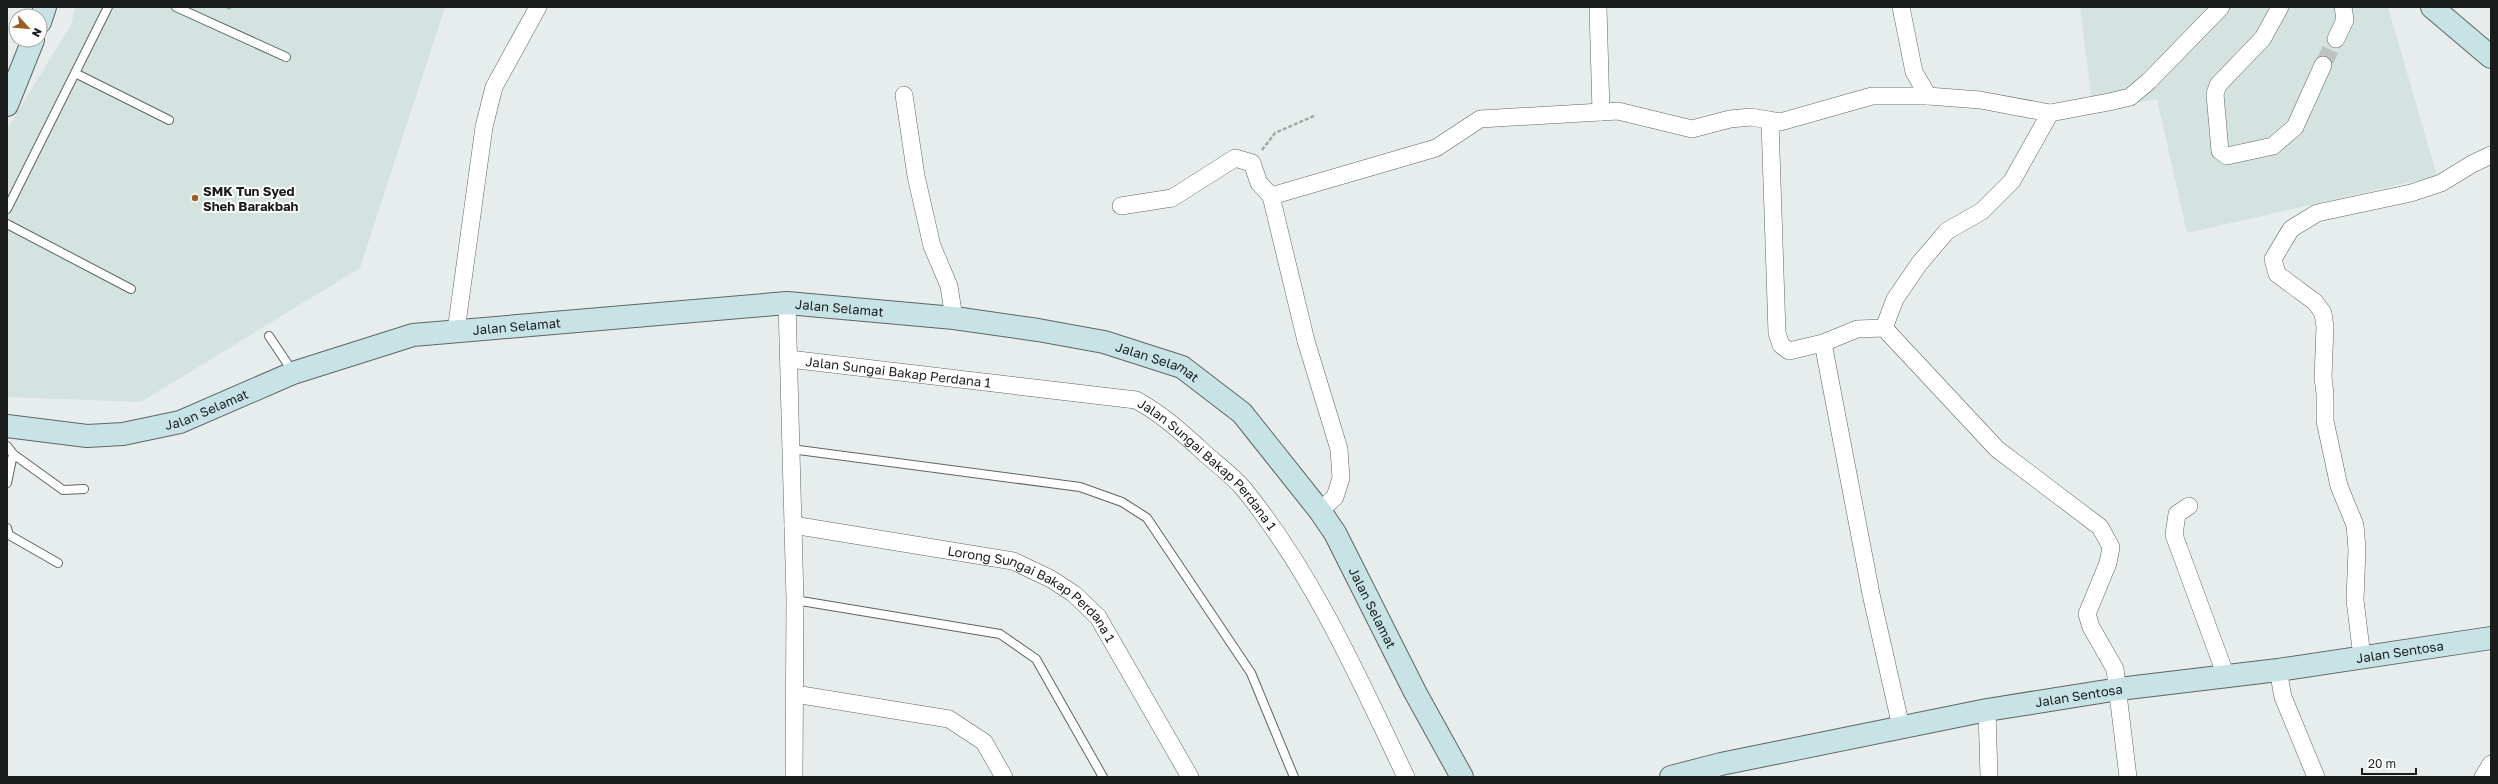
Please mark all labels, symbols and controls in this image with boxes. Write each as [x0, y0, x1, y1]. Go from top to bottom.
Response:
north arrow [8, 8, 48, 48]
text: N [30, 26, 45, 39]
place label: SMK Tun Syed Sheh Barakbah [203, 183, 299, 214]
marker: SMK Tun Syed Sheh Barakbah [190, 193, 200, 203]
street label: Jalan Selamat [795, 296, 884, 320]
street label: Jalan Selamat [472, 314, 562, 338]
street label: Jalan Selamat [1114, 338, 1202, 385]
street label: Jalan Sungai Bakap Perdana 1 [805, 353, 992, 391]
street label: Jalan Selamat [163, 385, 251, 433]
street label: Jalan Sungai Bakap Perdana 1 [1135, 395, 1280, 533]
street label: Lorong Sungai Bakap Perdana 1 [946, 542, 1119, 645]
street label: Jalan Selamat [1346, 565, 1400, 651]
street label: Jalan Sentosa [2355, 637, 2445, 666]
street label: Jalan Sentosa [2034, 681, 2124, 710]
scale bar [2362, 750, 2416, 776]
text: 20 m [2368, 756, 2396, 771]

